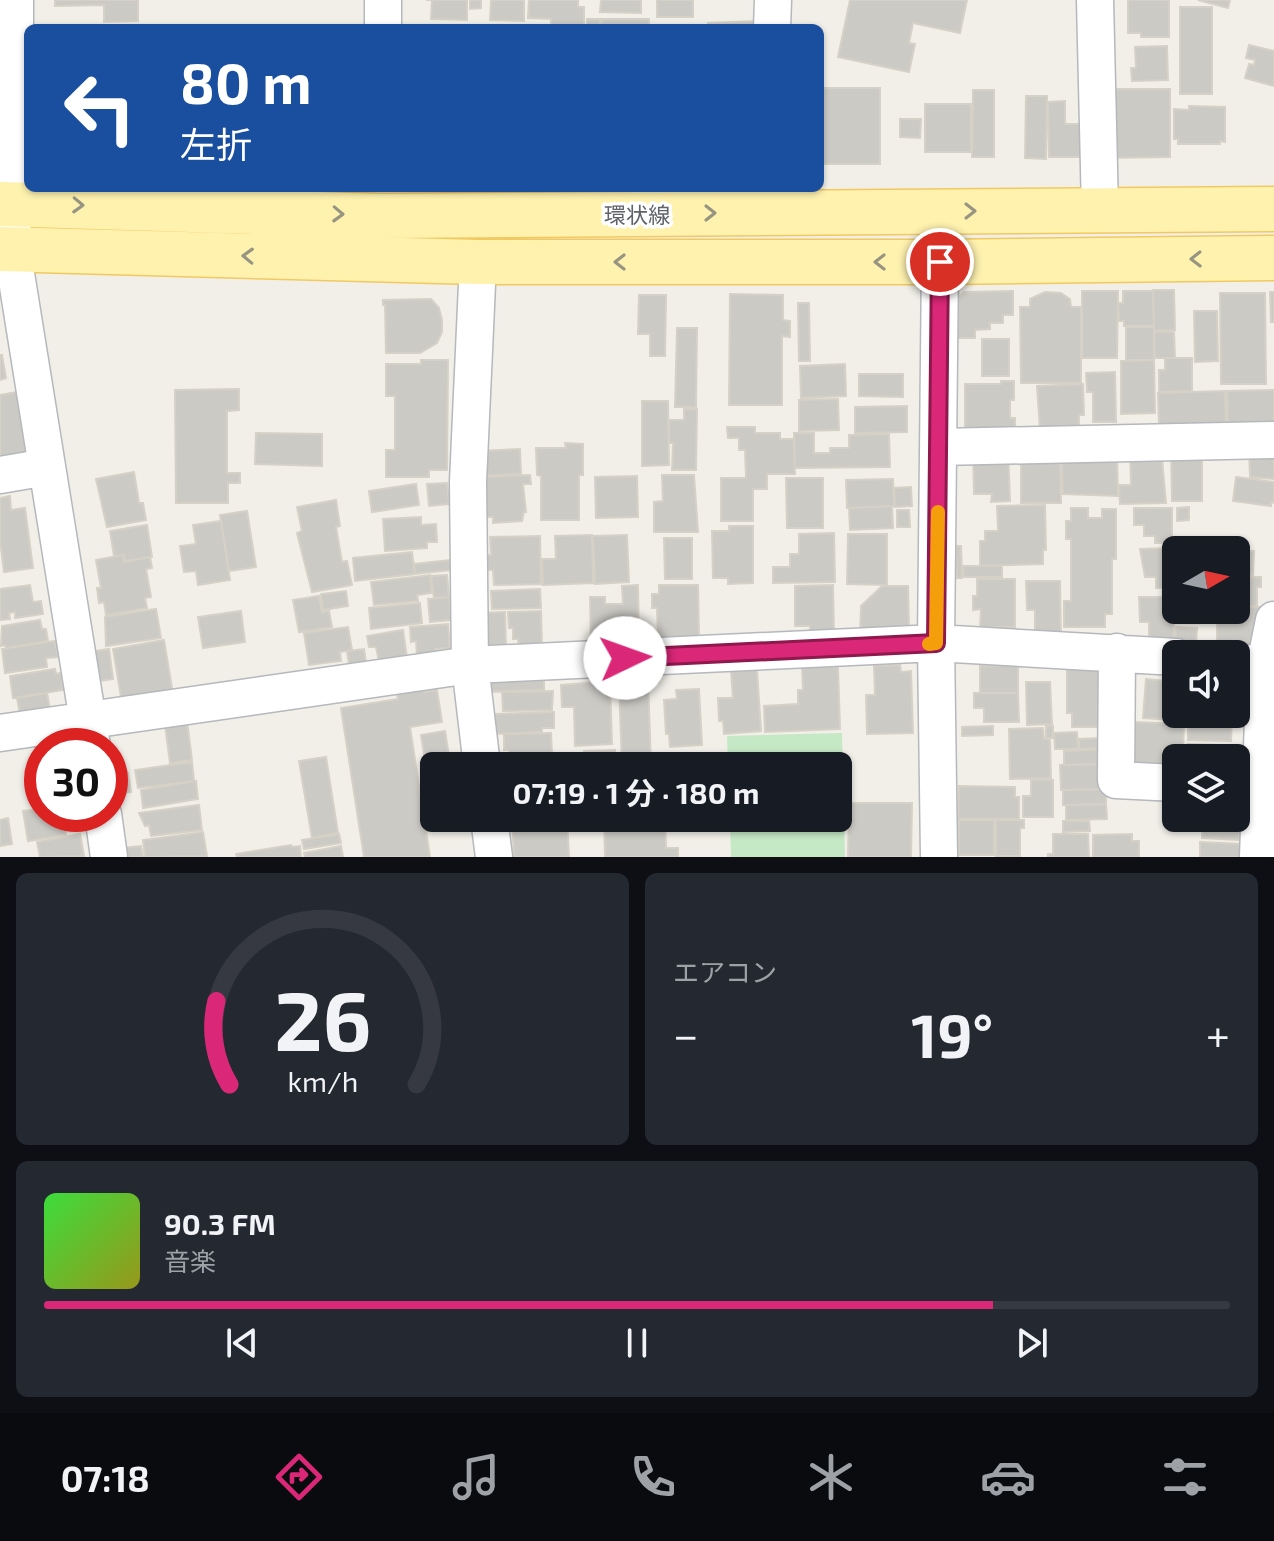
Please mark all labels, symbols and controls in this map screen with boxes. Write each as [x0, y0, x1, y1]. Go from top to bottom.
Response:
text: 80 m [180, 48, 312, 115]
icon: left [48, 56, 152, 160]
text: 左折 [180, 122, 252, 165]
one-way arrow [72, 197, 85, 214]
street label: 環状線 [604, 201, 670, 227]
one-way arrow [964, 202, 977, 220]
one-way arrow [704, 204, 717, 222]
one-way arrow [332, 206, 345, 223]
pin [906, 228, 974, 296]
icon: arrive [918, 240, 962, 284]
one-way arrow [241, 247, 254, 264]
one-way arrow [1189, 250, 1202, 268]
one-way arrow [613, 253, 626, 271]
one-way arrow [873, 253, 886, 271]
north arrow [1162, 536, 1250, 624]
map controls [1162, 536, 1250, 832]
position arrow [583, 616, 667, 700]
button: sound [1162, 640, 1250, 728]
speed limit sign: 30 [24, 728, 128, 832]
button: layers [1162, 744, 1250, 832]
text: 07:19 · 1 分 · 180 m [512, 774, 760, 810]
text: エアコン [673, 956, 777, 987]
text: 26 [274, 968, 371, 1068]
text: 19° [911, 998, 993, 1070]
text: − [673, 1007, 699, 1060]
text: + [1206, 1007, 1230, 1060]
text: km/h [287, 1063, 358, 1098]
text: 90.3 FM [164, 1205, 276, 1241]
text: 音楽 [164, 1245, 216, 1276]
icon: previous [220, 1321, 264, 1365]
icon: pause [615, 1321, 659, 1365]
icon: next [1010, 1321, 1054, 1365]
icon: directions [271, 1449, 327, 1505]
icon: music [448, 1449, 504, 1505]
icon: phone [625, 1449, 681, 1505]
icon: climate [803, 1449, 859, 1505]
icon: car [980, 1449, 1036, 1505]
icon: filters [1157, 1449, 1213, 1505]
text: 07:18 [61, 1456, 150, 1499]

